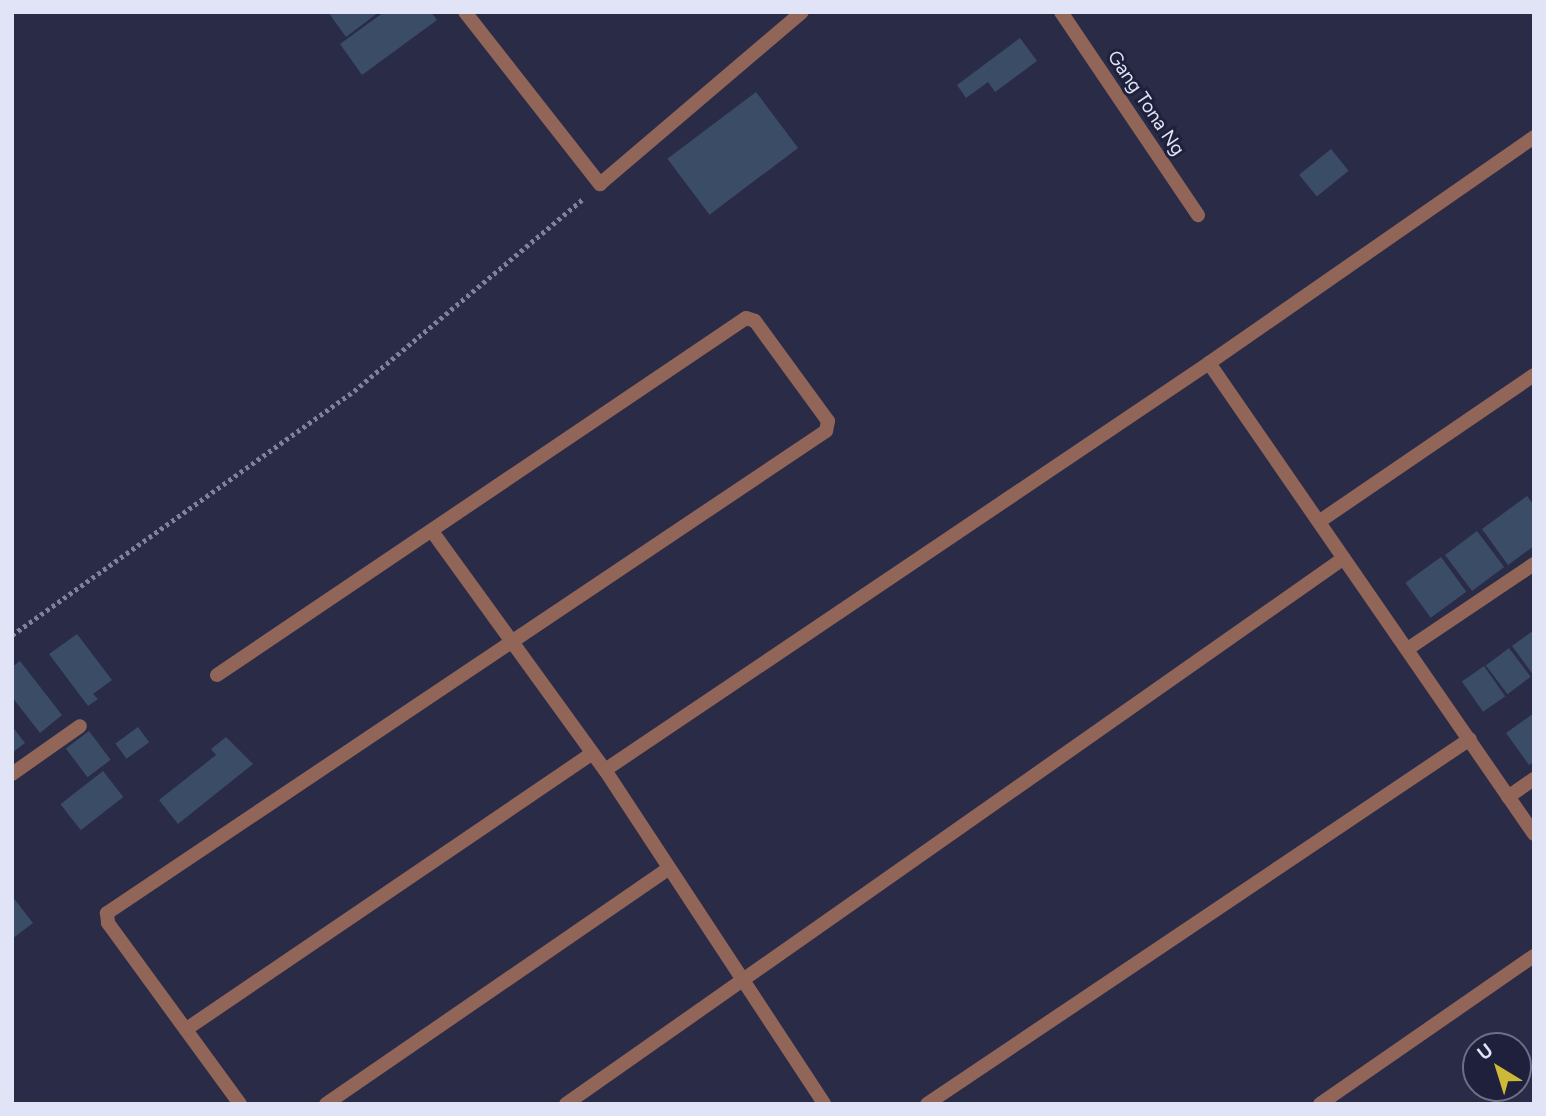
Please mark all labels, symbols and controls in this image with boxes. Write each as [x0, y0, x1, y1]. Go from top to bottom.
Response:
street label: Gang Tona Ng [1103, 46, 1189, 160]
north arrow [1462, 1032, 1532, 1102]
text: U [1473, 1038, 1497, 1065]

